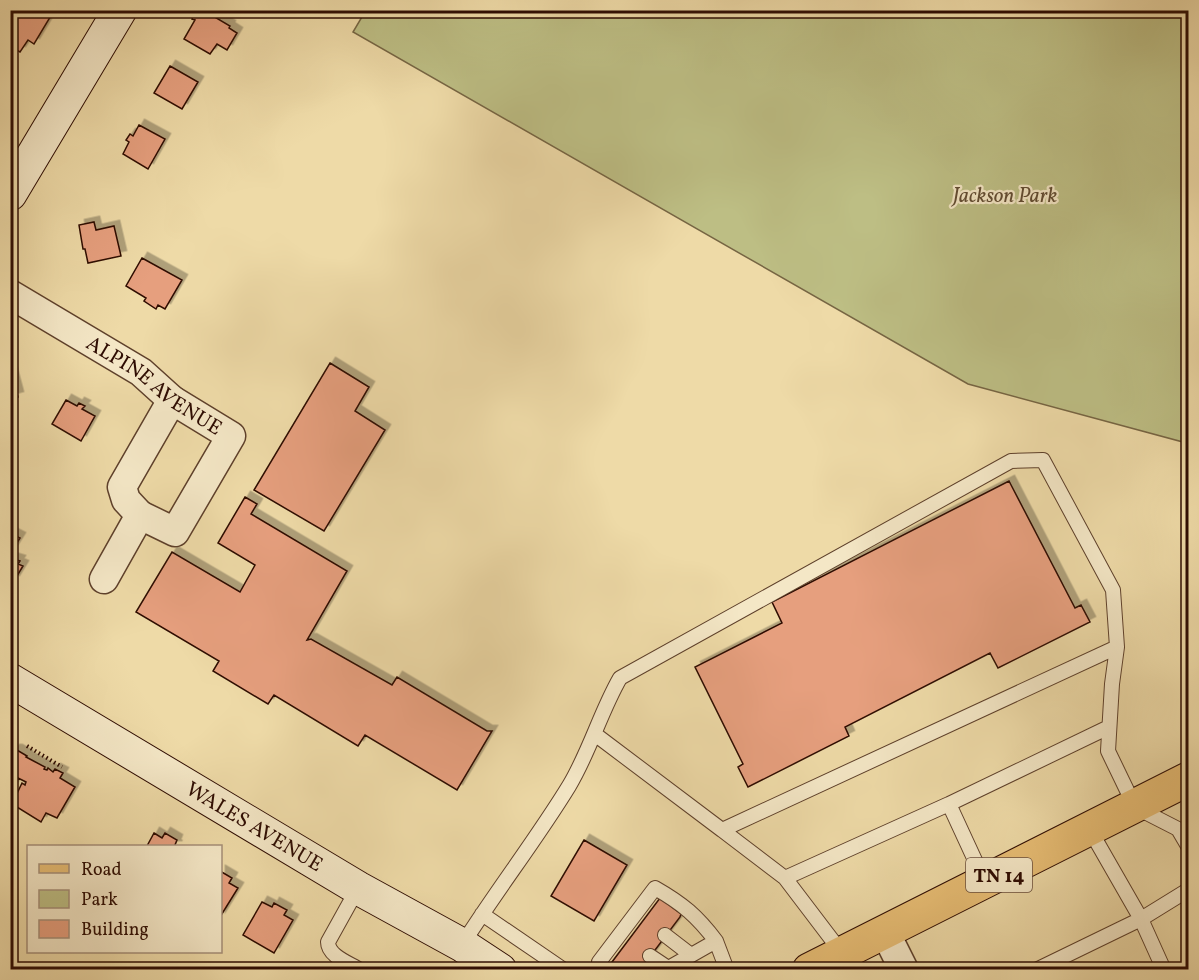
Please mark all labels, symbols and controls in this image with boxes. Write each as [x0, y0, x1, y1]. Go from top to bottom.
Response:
park label: Jackson Park [951, 182, 1058, 211]
street label: ALPINE AVENUE [80, 329, 227, 443]
street label: WALES AVENUE [180, 775, 328, 880]
legend [27, 845, 222, 953]
text: Road [81, 858, 122, 883]
road number: TN 14 [966, 858, 1032, 892]
text: Park [81, 888, 118, 913]
text: Building [81, 918, 149, 943]

